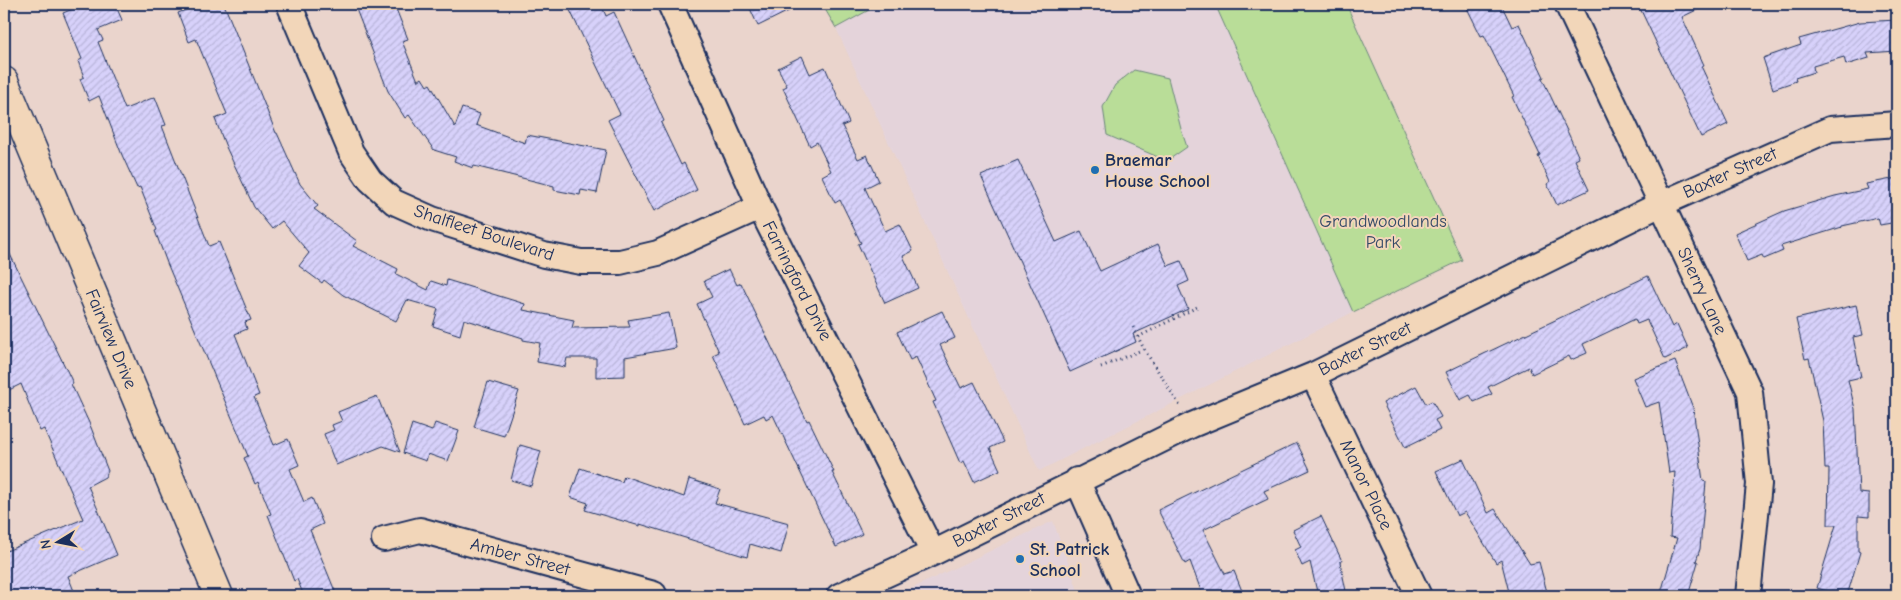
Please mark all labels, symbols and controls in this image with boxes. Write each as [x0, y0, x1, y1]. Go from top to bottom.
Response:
street label: Baxter Street [1680, 143, 1781, 203]
place label: Braemar House School [1105, 150, 1210, 192]
marker: Braemar House School [1089, 164, 1101, 176]
street label: Shalfleet Boulevard [411, 200, 557, 266]
park label: Grandwoodlands Park [1319, 211, 1447, 253]
street label: Farringford Drive [758, 218, 836, 344]
street label: Sherry Lane [1673, 244, 1731, 338]
street label: Fairview Drive [81, 286, 141, 392]
street label: Baxter Street [1315, 317, 1416, 381]
street label: Manor Place [1335, 436, 1397, 534]
street label: Baxter Street [949, 487, 1049, 552]
north arrow [32, 518, 82, 568]
street label: Amber Street [468, 534, 573, 581]
text: N [37, 538, 55, 550]
place label: St. Patrick School [1030, 539, 1109, 581]
marker: St. Patrick School [1014, 553, 1026, 565]

